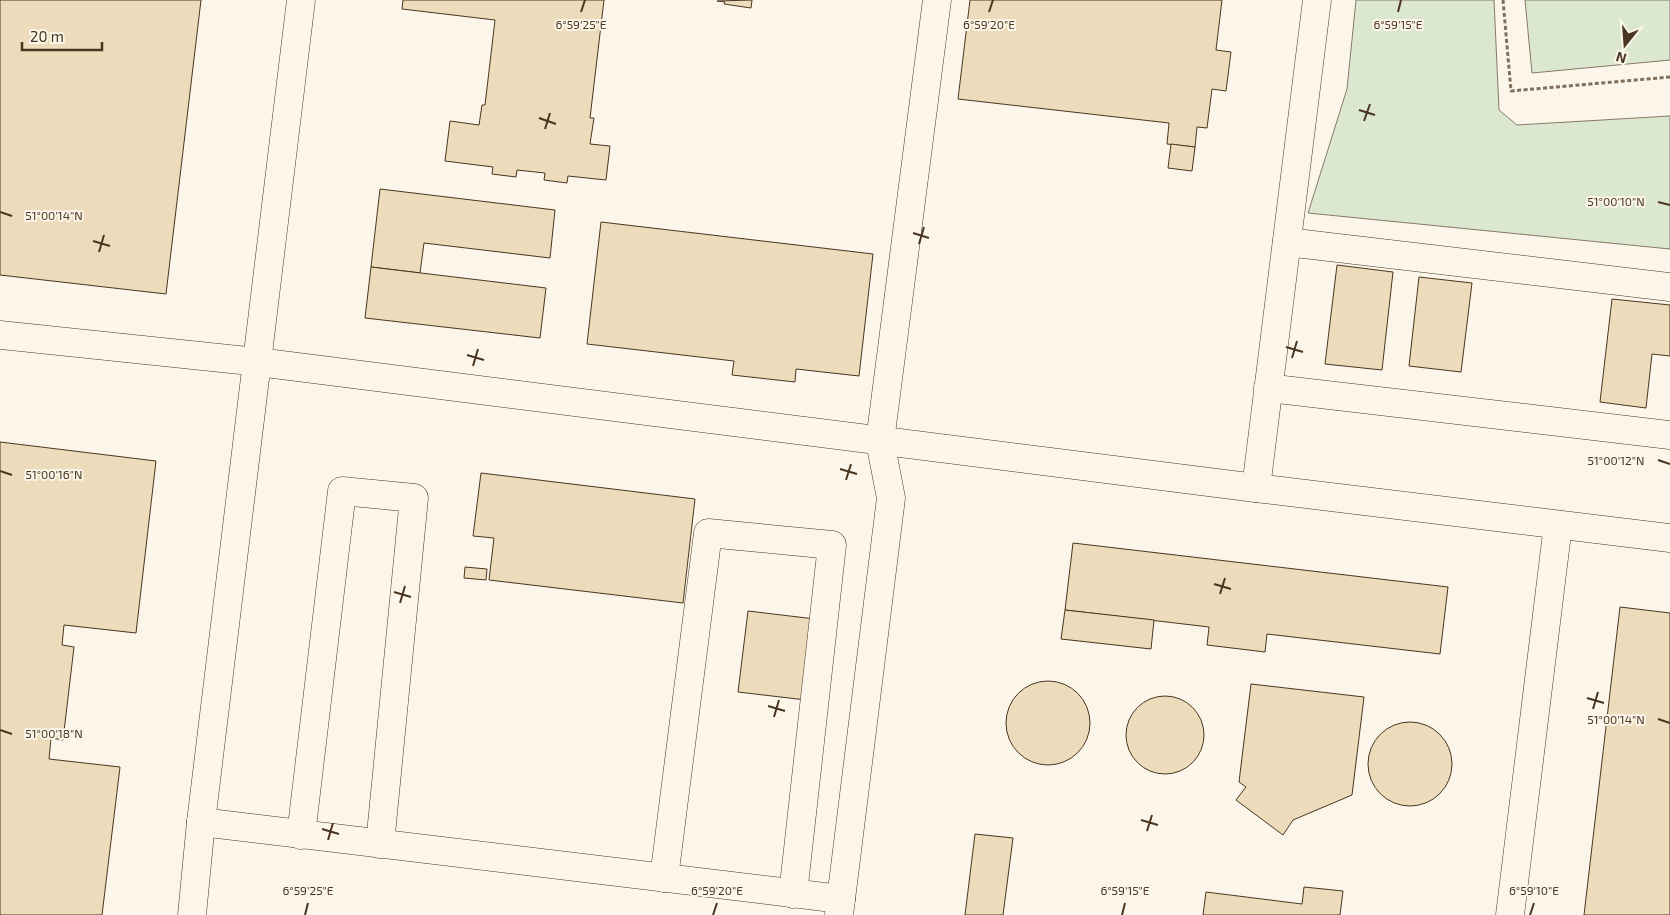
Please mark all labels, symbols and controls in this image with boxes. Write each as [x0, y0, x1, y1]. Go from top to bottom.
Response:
text: 6°59'25"E [555, 17, 607, 31]
text: 6°59'20"E [963, 17, 1015, 31]
text: 6°59'15"E [1373, 17, 1423, 31]
scale bar [22, 20, 102, 52]
north arrow [1600, 20, 1650, 70]
text: 20 m [30, 27, 64, 45]
text: N [1614, 48, 1628, 68]
text: 51°00'10"N [1587, 194, 1645, 208]
text: 51°00'14"N [25, 208, 83, 222]
text: 51°00'12"N [1588, 453, 1644, 467]
text: 51°00'16"N [26, 467, 82, 481]
text: 51°00'14"N [1587, 712, 1645, 726]
text: 51°00'18"N [25, 726, 83, 740]
text: 6°59'25"E [282, 883, 334, 897]
text: 6°59'20"E [691, 883, 743, 897]
text: 6°59'15"E [1100, 883, 1150, 897]
text: 6°59'10"E [1509, 883, 1559, 897]

